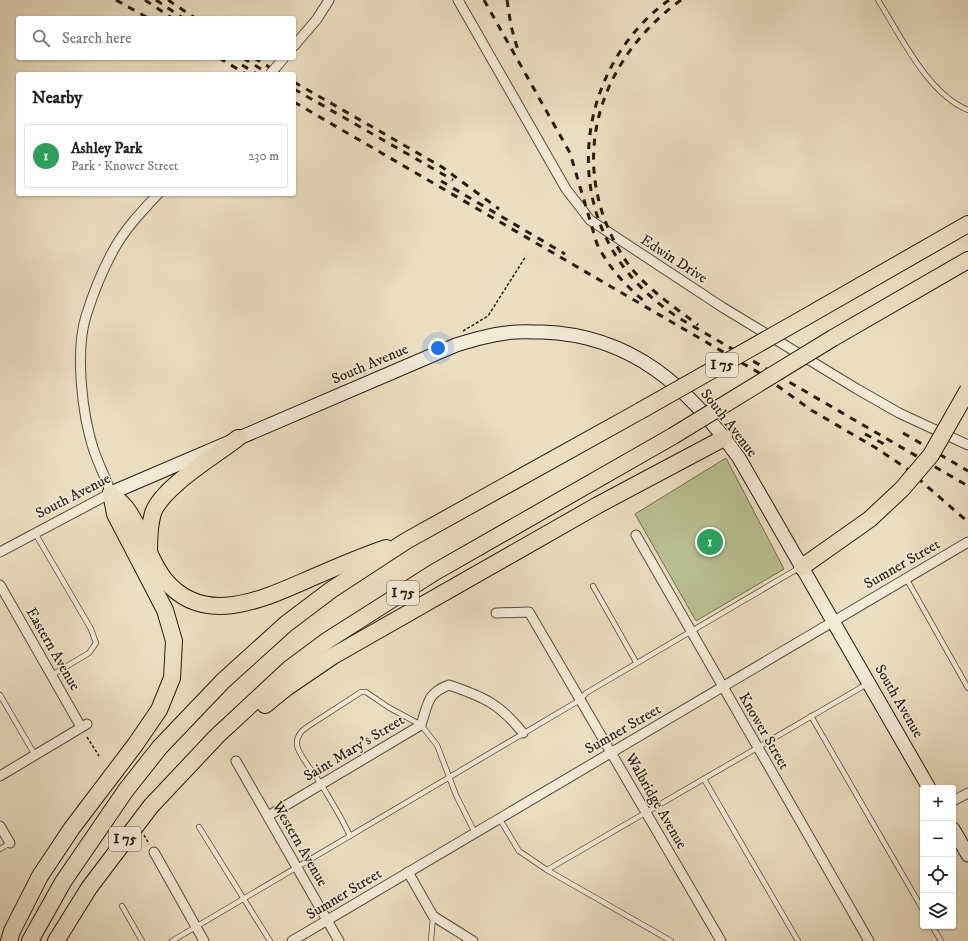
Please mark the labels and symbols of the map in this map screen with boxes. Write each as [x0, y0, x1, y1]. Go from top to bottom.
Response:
street label: Edwin Drive [637, 230, 711, 288]
your location [428, 338, 448, 358]
street label: South Avenue [329, 339, 411, 389]
road number: I 75 [706, 353, 738, 377]
street label: South Avenue [696, 385, 762, 461]
street label: South Avenue [32, 469, 114, 523]
pin: 1 [697, 527, 723, 557]
street label: Sumner Street [861, 535, 944, 593]
road number: I 75 [387, 581, 419, 605]
street label: Eastern Avenue [22, 604, 84, 694]
street label: South Avenue [870, 661, 928, 741]
street label: Knower Street [734, 689, 794, 773]
street label: Sumner Street [582, 700, 665, 758]
street label: Saint Mary's Street [300, 710, 408, 786]
street label: Walbridge Avenue [620, 749, 691, 852]
street label: Western Avenue [267, 797, 332, 890]
road number: I 75 [109, 827, 141, 851]
street label: Sumner Street [303, 864, 385, 924]

